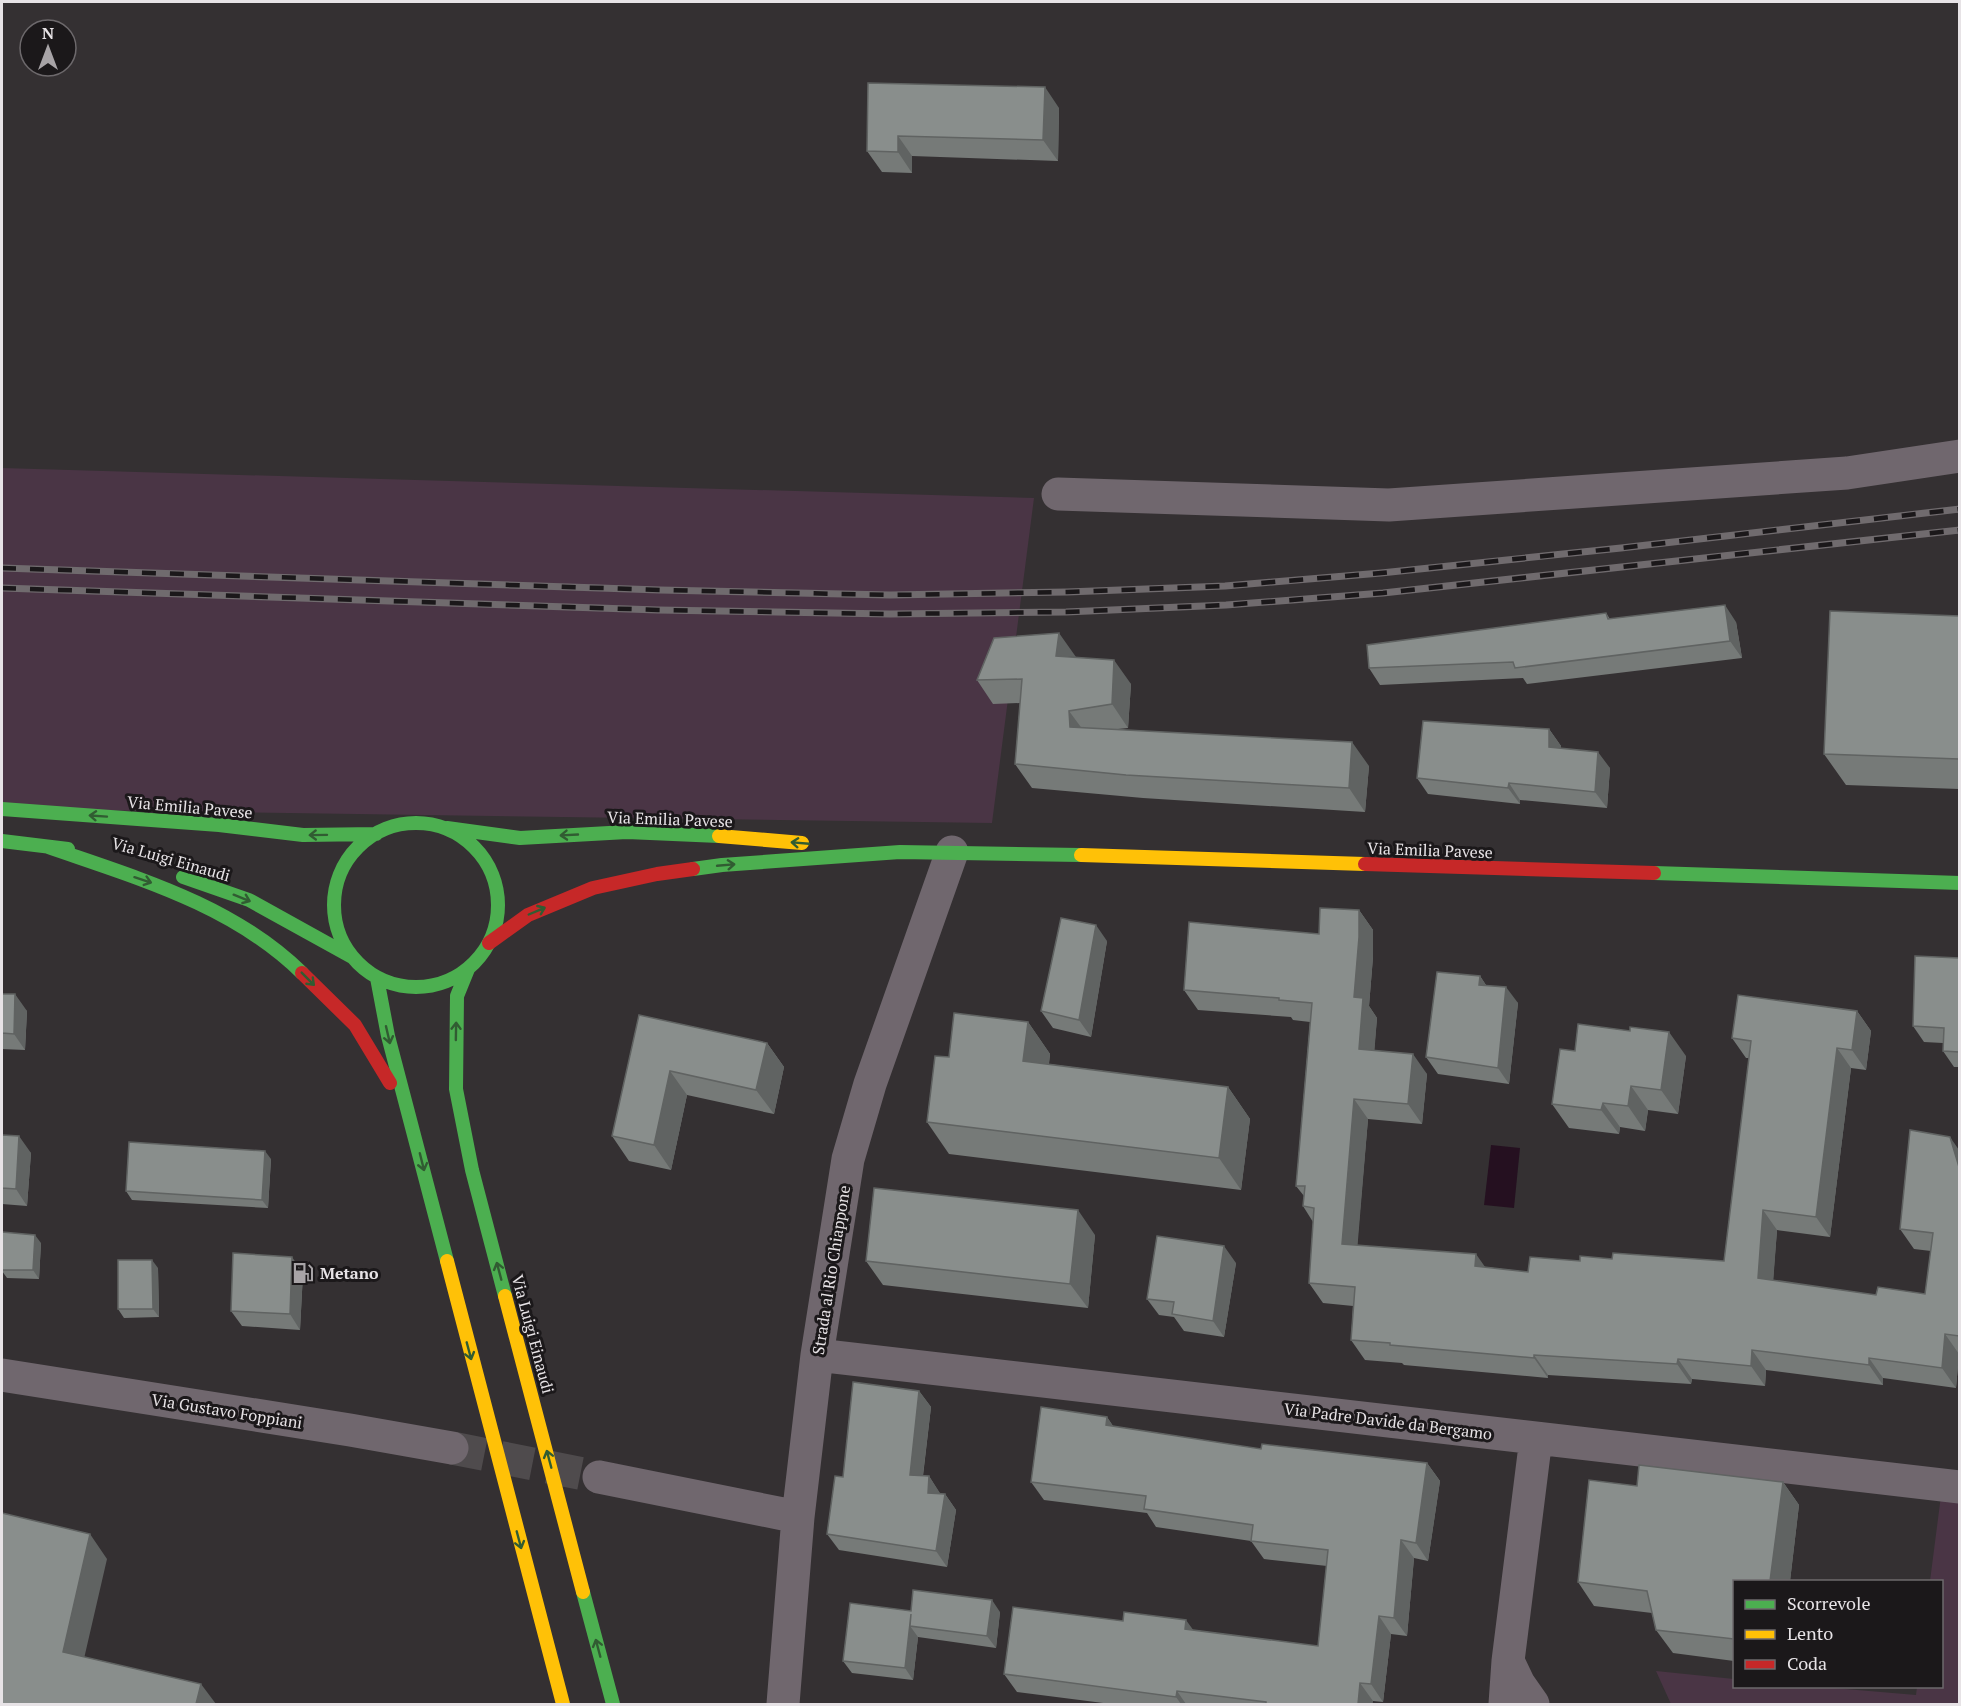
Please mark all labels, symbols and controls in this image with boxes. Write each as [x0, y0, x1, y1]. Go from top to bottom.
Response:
north arrow [18, 18, 78, 78]
text: N [42, 22, 54, 44]
street label: Via Emilia Pavese [126, 791, 254, 823]
street label: Via Emilia Pavese [607, 806, 733, 832]
one-way arrow [88, 810, 108, 821]
one-way arrow [308, 829, 328, 840]
one-way arrow [559, 830, 579, 841]
street label: Via Luigi Einaudi [109, 832, 233, 886]
one-way arrow [790, 837, 810, 848]
street label: Via Emilia Pavese [1367, 837, 1493, 863]
one-way arrow [715, 859, 735, 870]
one-way arrow [133, 875, 152, 886]
one-way arrow [232, 893, 250, 904]
one-way arrow [528, 905, 546, 916]
one-way arrow [301, 972, 316, 986]
one-way arrow [450, 1021, 462, 1041]
one-way arrow [383, 1025, 395, 1044]
one-way arrow [416, 1153, 428, 1172]
street label: Strada al Rio Chiappone [807, 1184, 855, 1356]
fuel station icon: Metano [291, 1261, 315, 1285]
place label: Metano [320, 1262, 379, 1284]
one-way arrow [492, 1262, 504, 1281]
street label: Via Luigi Einaudi [507, 1272, 559, 1396]
one-way arrow [464, 1342, 476, 1361]
street label: Via Gustavo Foppiani [150, 1388, 304, 1434]
street label: Via Padre Davide da Bergamo [1283, 1397, 1493, 1445]
one-way arrow [543, 1450, 554, 1469]
one-way arrow [513, 1530, 525, 1549]
legend [1733, 1580, 1943, 1688]
text: Scorrevole [1787, 1591, 1870, 1615]
text: Lento [1787, 1621, 1833, 1645]
one-way arrow [592, 1639, 603, 1658]
text: Coda [1787, 1651, 1827, 1675]

